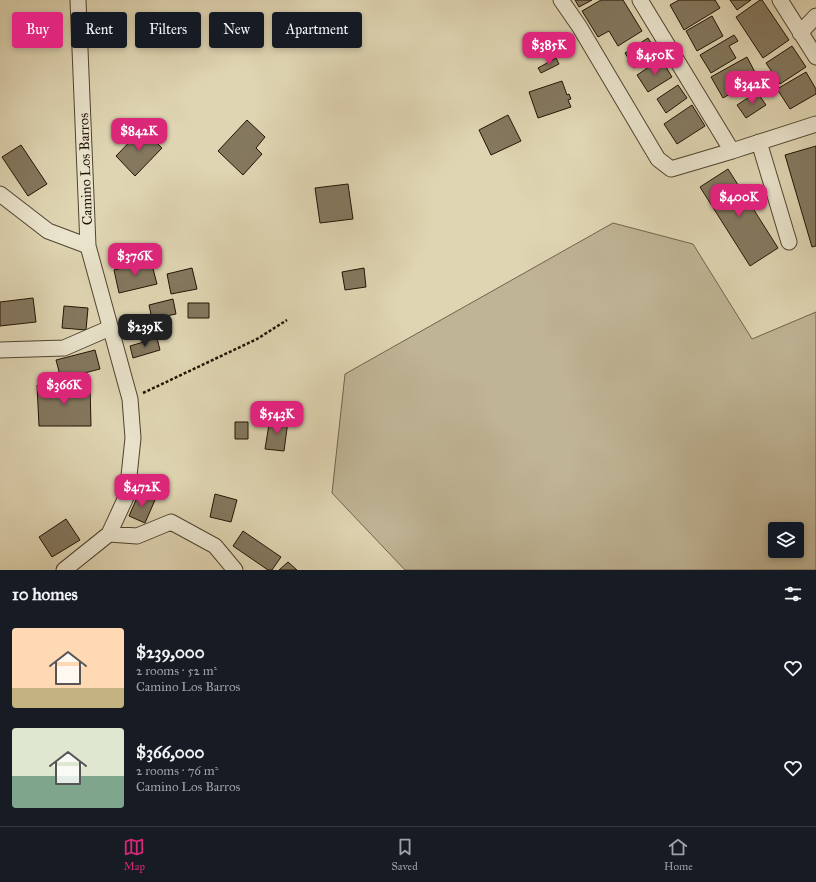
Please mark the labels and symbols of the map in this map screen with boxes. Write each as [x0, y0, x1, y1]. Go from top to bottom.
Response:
pin: $385K [521, 32, 577, 66]
pin: $450K [627, 42, 683, 76]
pin: $342K [724, 71, 780, 105]
street label: Camino Los Barros [75, 113, 96, 225]
pin: $842K [111, 118, 167, 152]
pin: $400K [711, 184, 767, 218]
pin: $376K [107, 243, 163, 277]
pin: $239K [117, 314, 173, 348]
pin: $366K [36, 372, 92, 406]
pin: $543K [249, 401, 305, 435]
pin: $472K [114, 474, 170, 508]

